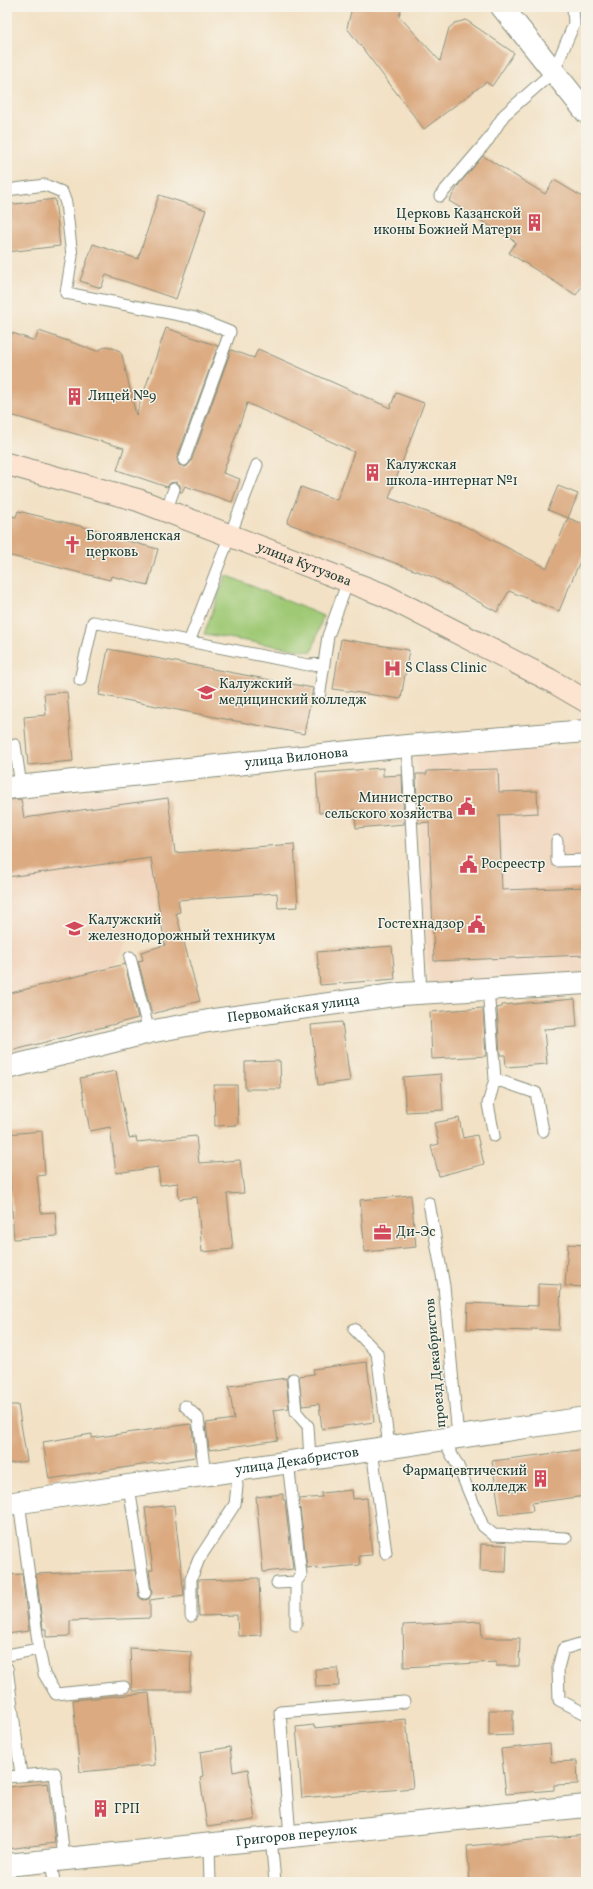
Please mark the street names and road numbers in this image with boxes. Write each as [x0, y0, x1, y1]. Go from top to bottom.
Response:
street label: улица Кутузова [254, 537, 354, 591]
street label: улица Вилонова [244, 743, 349, 773]
street label: Первомайская улица [226, 990, 361, 1028]
street label: проезд Декабристов [421, 1297, 451, 1429]
street label: улица Декабристов [234, 1442, 360, 1480]
street label: Григоров переулок [235, 1820, 359, 1851]

